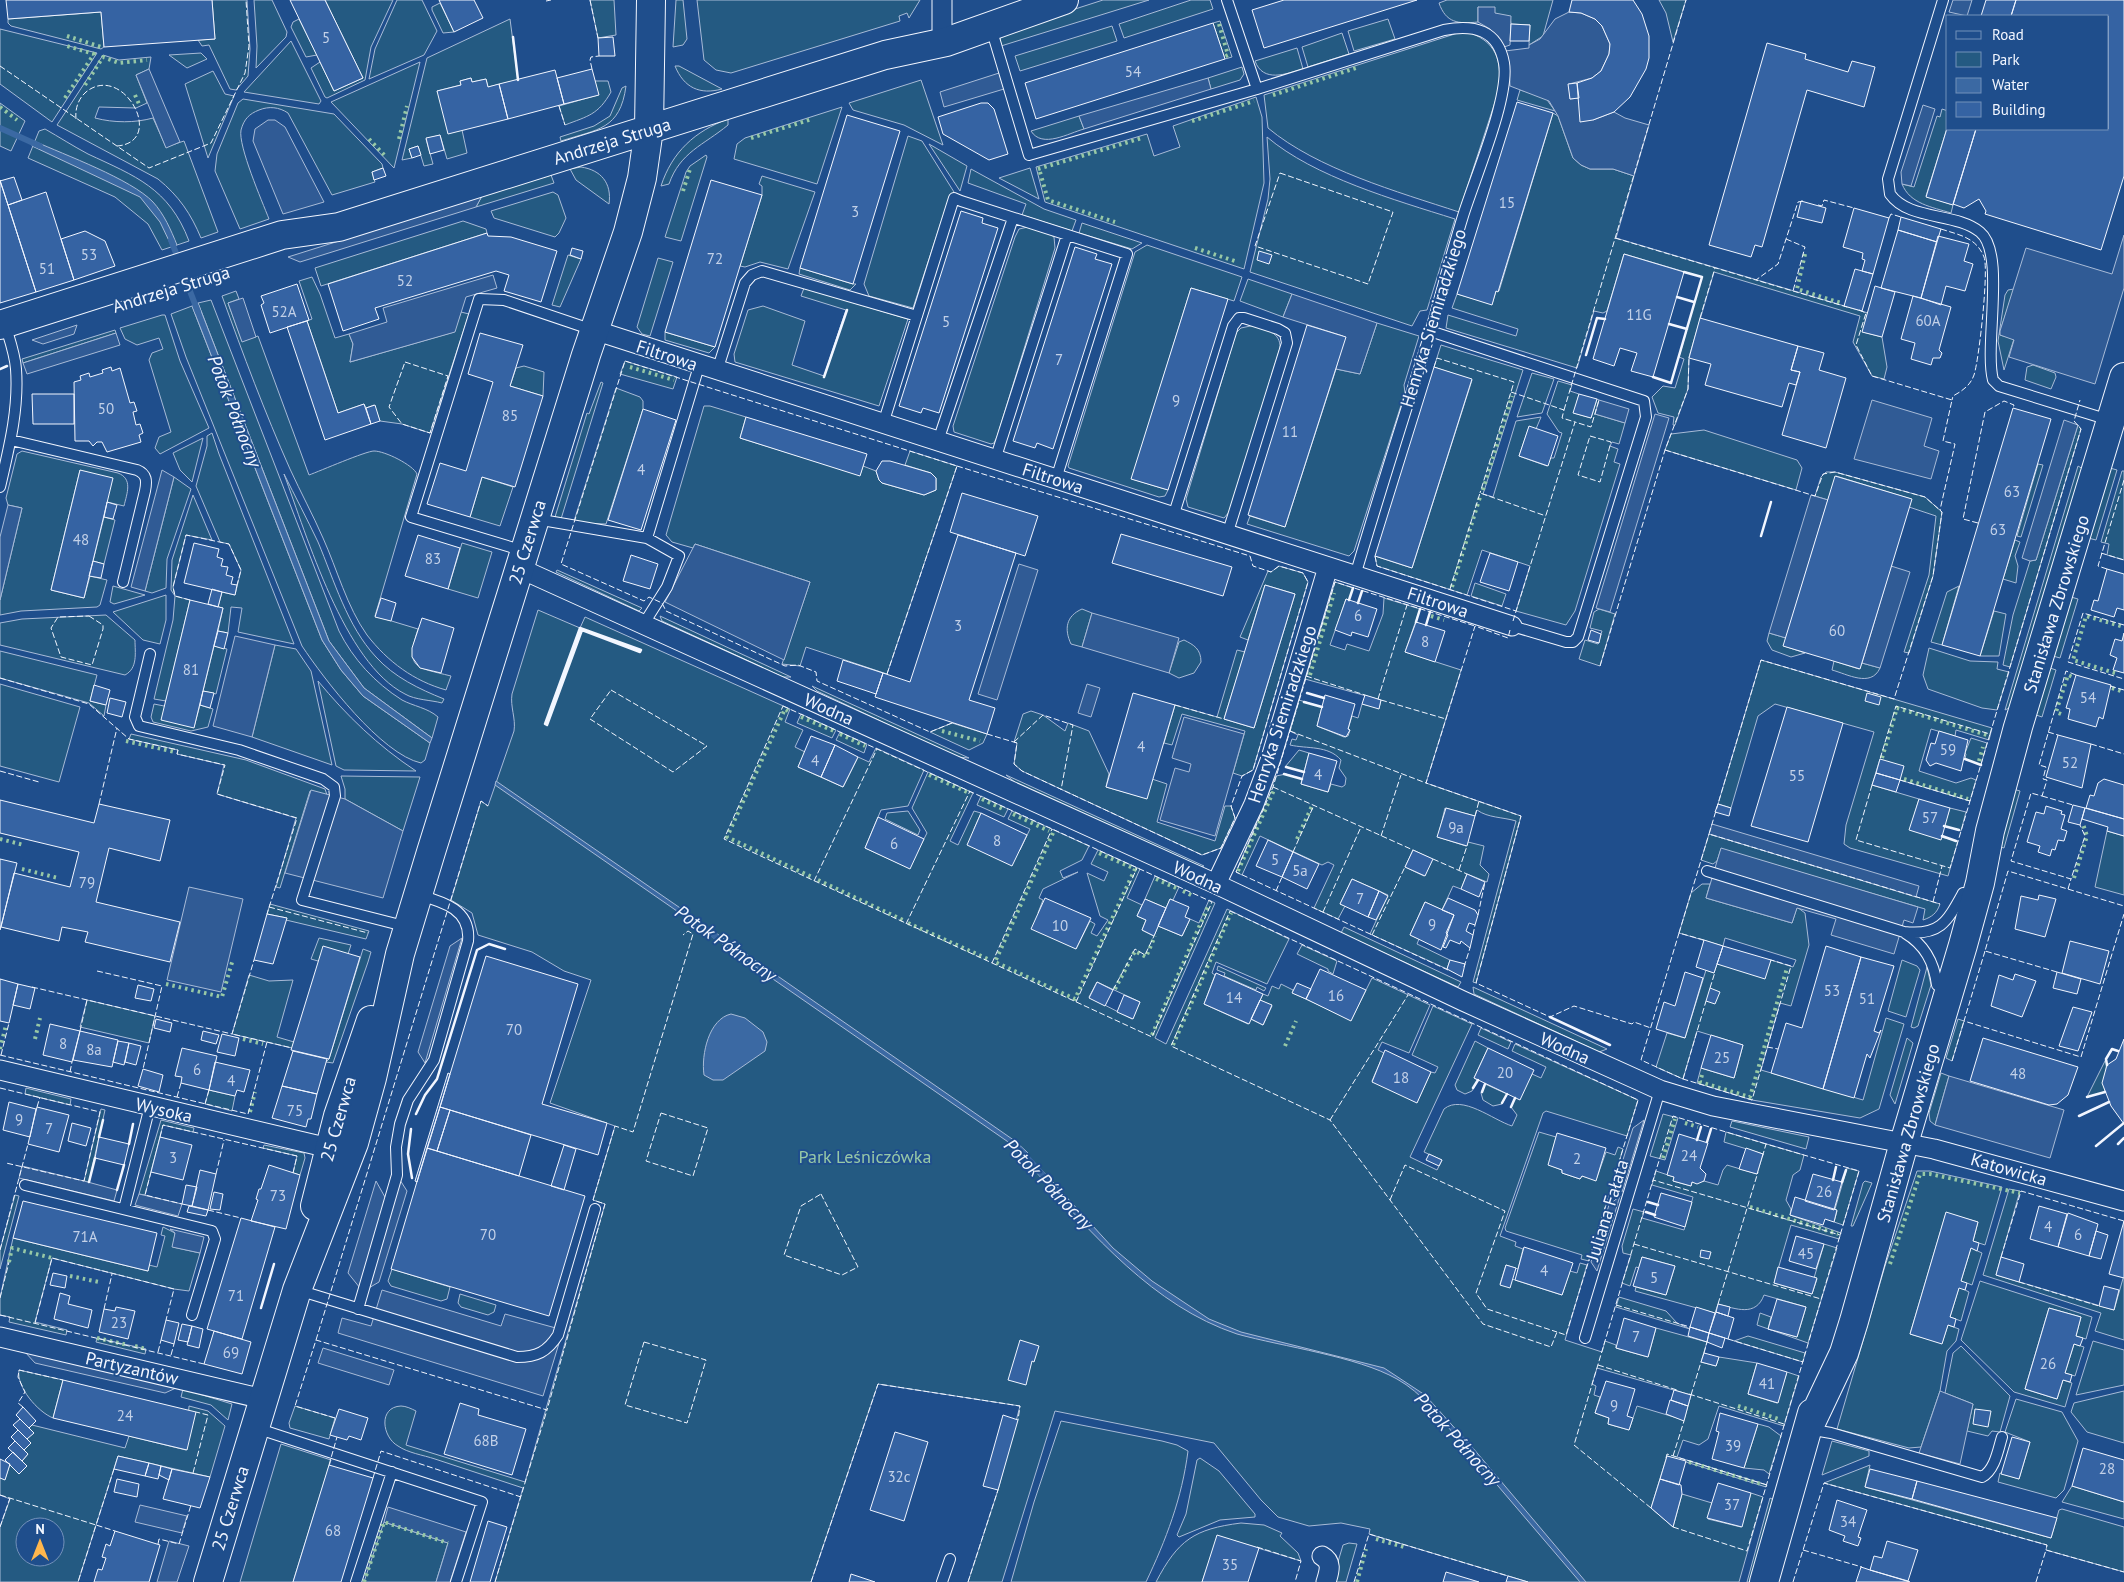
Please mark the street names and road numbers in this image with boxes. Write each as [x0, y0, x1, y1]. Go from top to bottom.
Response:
street label: Andrzeja Struga [550, 112, 674, 170]
street label: Henryka Siemiradzkiego [1395, 226, 1471, 410]
street label: Andrzeja Struga [109, 260, 233, 318]
street label: Filtrowa [633, 334, 701, 376]
street label: Filtrowa [1019, 457, 1087, 499]
street label: 25 Czerwca [503, 497, 551, 587]
street label: Stanisława Zbrowskiego [2018, 512, 2094, 696]
street label: Filtrowa [1404, 581, 1472, 623]
street label: Henryka Siemiradzkiego [1242, 622, 1322, 806]
street label: Wodna [800, 688, 858, 730]
street label: Wodna [1169, 856, 1227, 898]
street label: Wodna [1536, 1027, 1594, 1069]
street label: Stanisława Zbrowskiego [1871, 1041, 1945, 1225]
street label: 25 Czerwca [315, 1074, 361, 1164]
street label: Wysoka [133, 1092, 195, 1128]
street label: Katowicka [1968, 1147, 2050, 1191]
street label: Juliana Fałata [1580, 1156, 1633, 1265]
street label: Partyzantów [83, 1346, 181, 1390]
street label: 25 Czerwca [206, 1463, 254, 1553]

